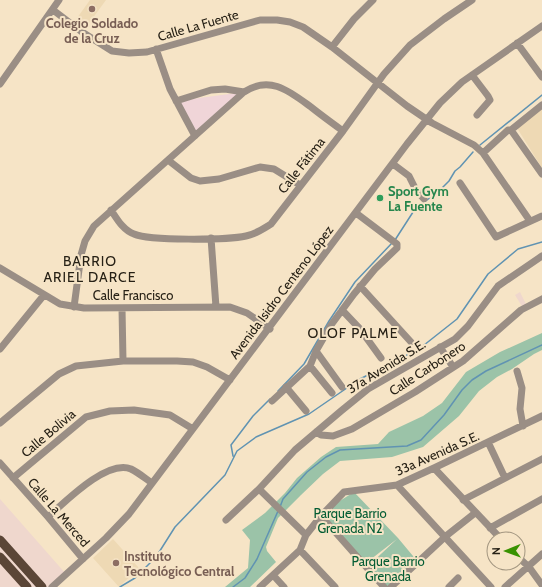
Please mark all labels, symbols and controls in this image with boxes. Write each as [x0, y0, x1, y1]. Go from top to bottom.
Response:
marker: Colegio Soldado de la Cruz [87, 4, 97, 14]
street label: Calle La Fuente [156, 6, 241, 44]
place label: Colegio Soldado de la Cruz [46, 15, 139, 46]
street label: Calle Fátima [274, 133, 328, 196]
place label: Sport Gym La Fuente [388, 183, 449, 214]
marker: Sport Gym La Fuente [375, 193, 385, 203]
street label: Avenida Isidro Centeno López [226, 222, 336, 362]
district label: BARRIO ARIEL DARCE [43, 252, 137, 286]
street label: Calle Francisco [93, 287, 173, 303]
district label: OLOF PALME [308, 324, 398, 342]
street label: 37a Avenida S.E. [344, 335, 428, 396]
street label: Calle Carbonero [386, 337, 468, 399]
street label: Calle Bolivia [18, 405, 79, 460]
street label: 33a Avenida S.E. [392, 427, 482, 479]
street label: Calle La Merced [25, 474, 93, 550]
park label: Parque Barrio Grenada N2 [313, 505, 387, 536]
north arrow [486, 531, 526, 571]
text: N [489, 547, 503, 555]
place label: Instituto Tecnológico Central [124, 548, 235, 579]
park label: Parque Barrio Grenada [351, 553, 425, 584]
marker: Instituto Tecnológico Central [111, 558, 121, 568]

